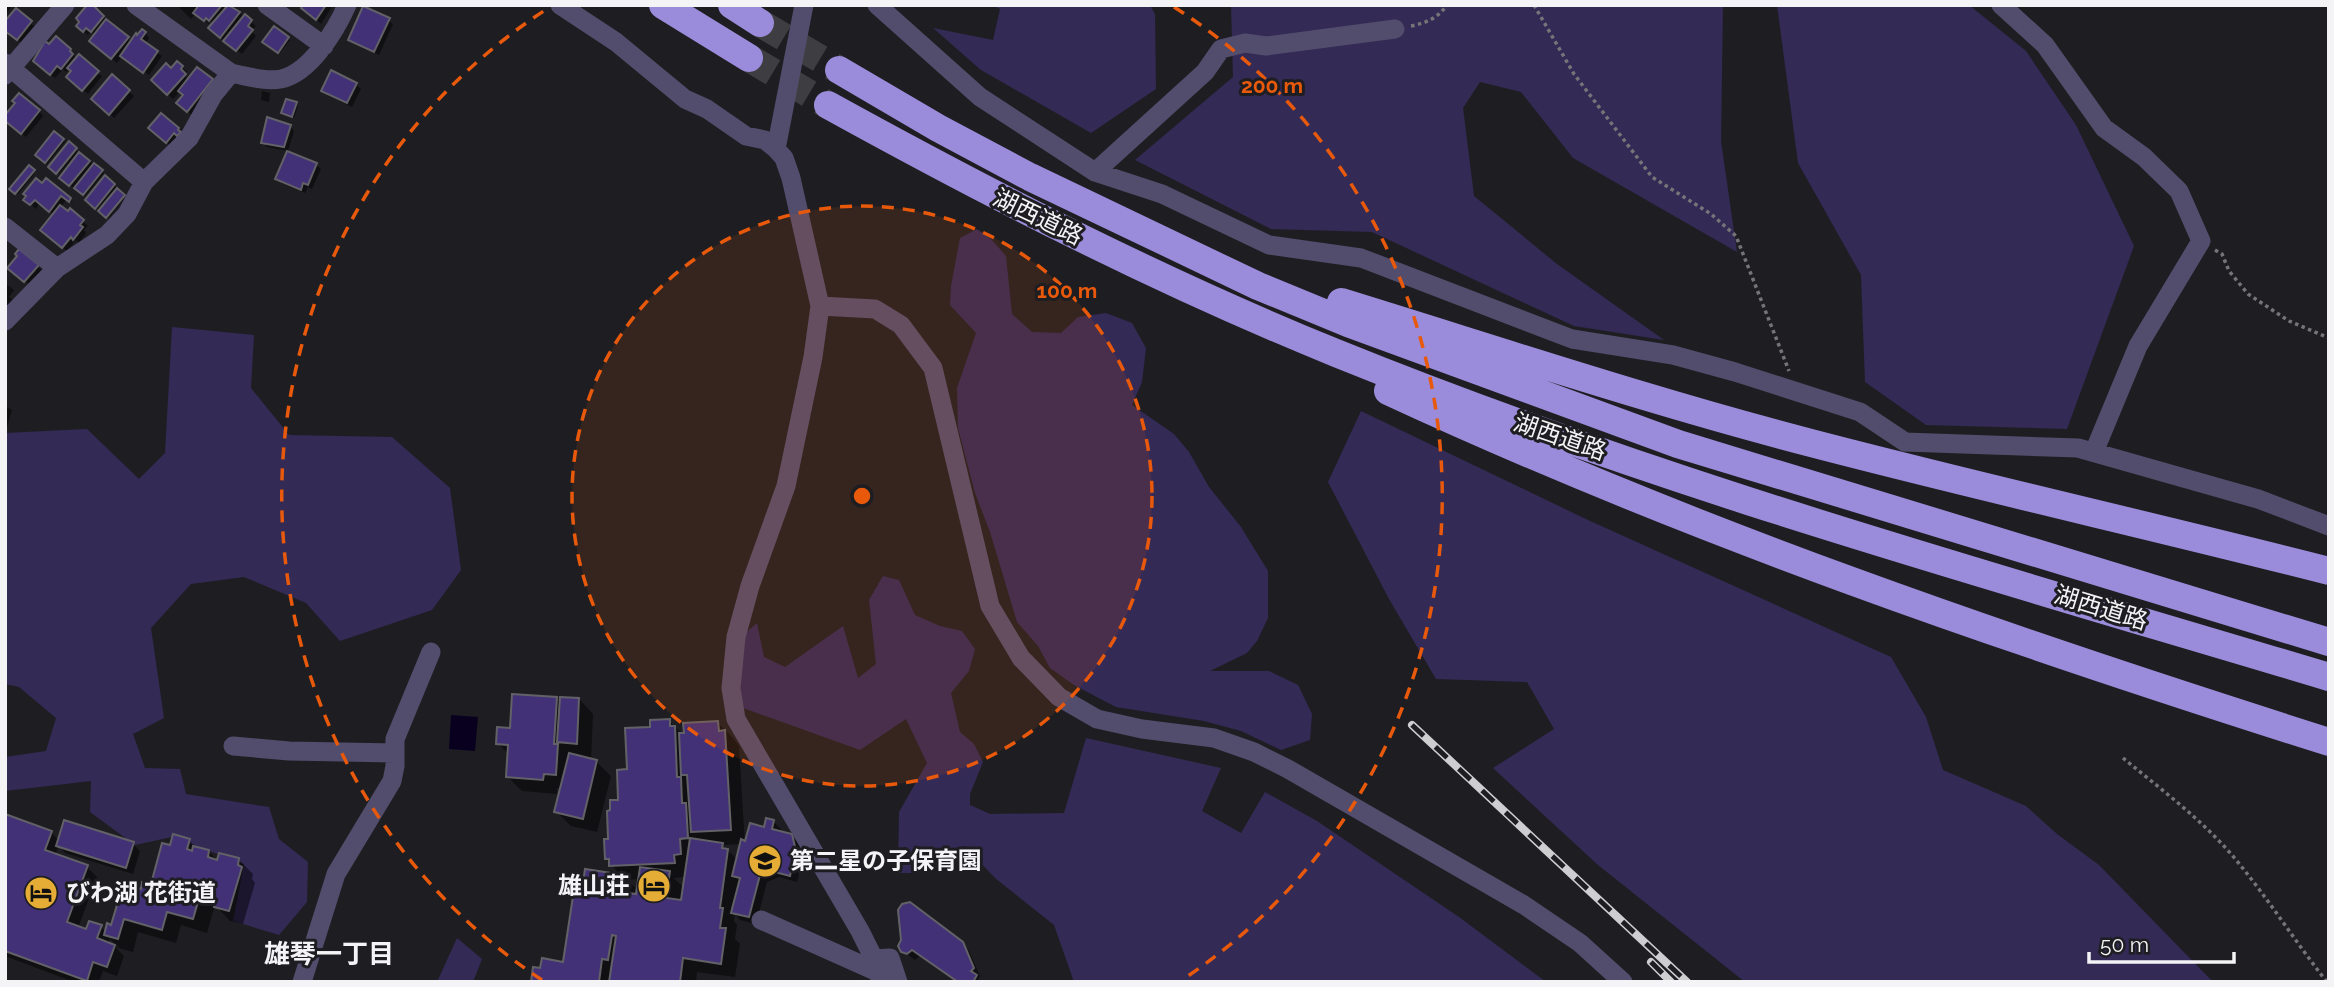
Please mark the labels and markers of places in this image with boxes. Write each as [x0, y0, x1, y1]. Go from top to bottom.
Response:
centre of rings [850, 484, 874, 508]
school or university icon: 第二星の子保育園 [746, 842, 784, 880]
place label: 第二星の子保育園 [790, 846, 982, 875]
hotel icon: 雄山荘 [635, 867, 673, 905]
place label: 雄山荘 [558, 871, 630, 900]
hotel icon: びわ湖 花街道 [22, 874, 60, 912]
place label: びわ湖 花街道 [66, 878, 216, 907]

